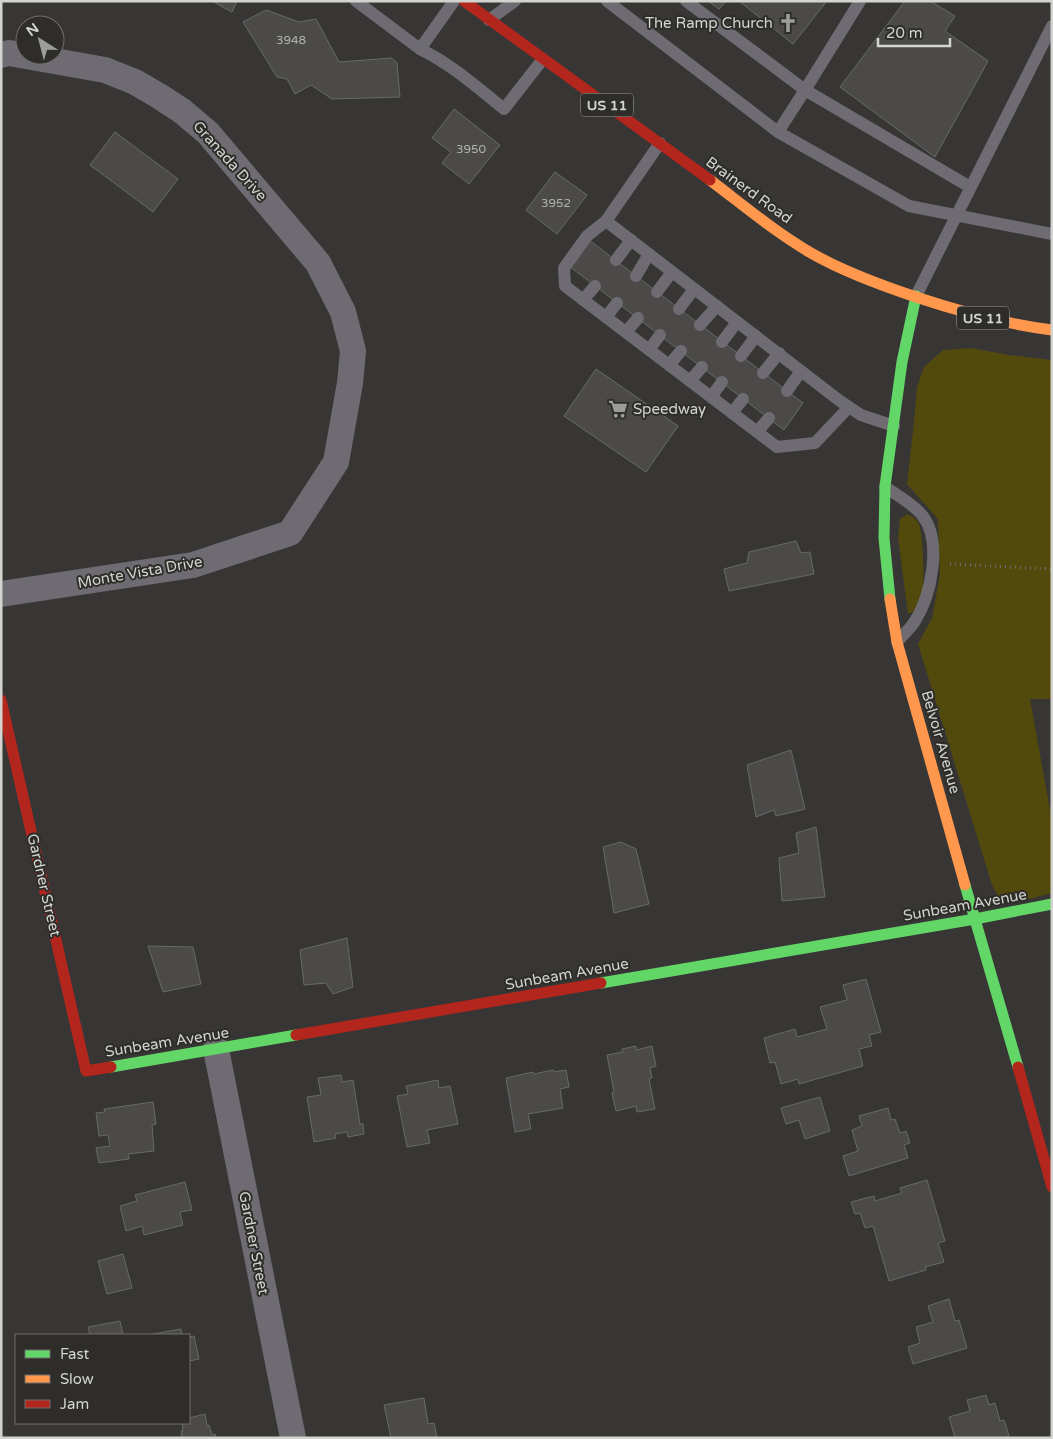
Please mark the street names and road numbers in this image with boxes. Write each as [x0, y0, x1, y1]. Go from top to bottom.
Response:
road number: US 11 [581, 94, 633, 116]
street label: Granada Drive [189, 117, 271, 205]
street label: Brainerd Road [702, 153, 796, 227]
road number: US 11 [957, 306, 1009, 330]
street label: Monte Vista Drive [76, 552, 204, 592]
street label: Belvoir Avenue [918, 688, 964, 796]
street label: Gardner Street [23, 832, 65, 938]
street label: Sunbeam Avenue [902, 885, 1028, 925]
street label: Sunbeam Avenue [504, 954, 630, 994]
street label: Sunbeam Avenue [104, 1023, 230, 1061]
street label: Gardner Street [235, 1190, 273, 1296]

